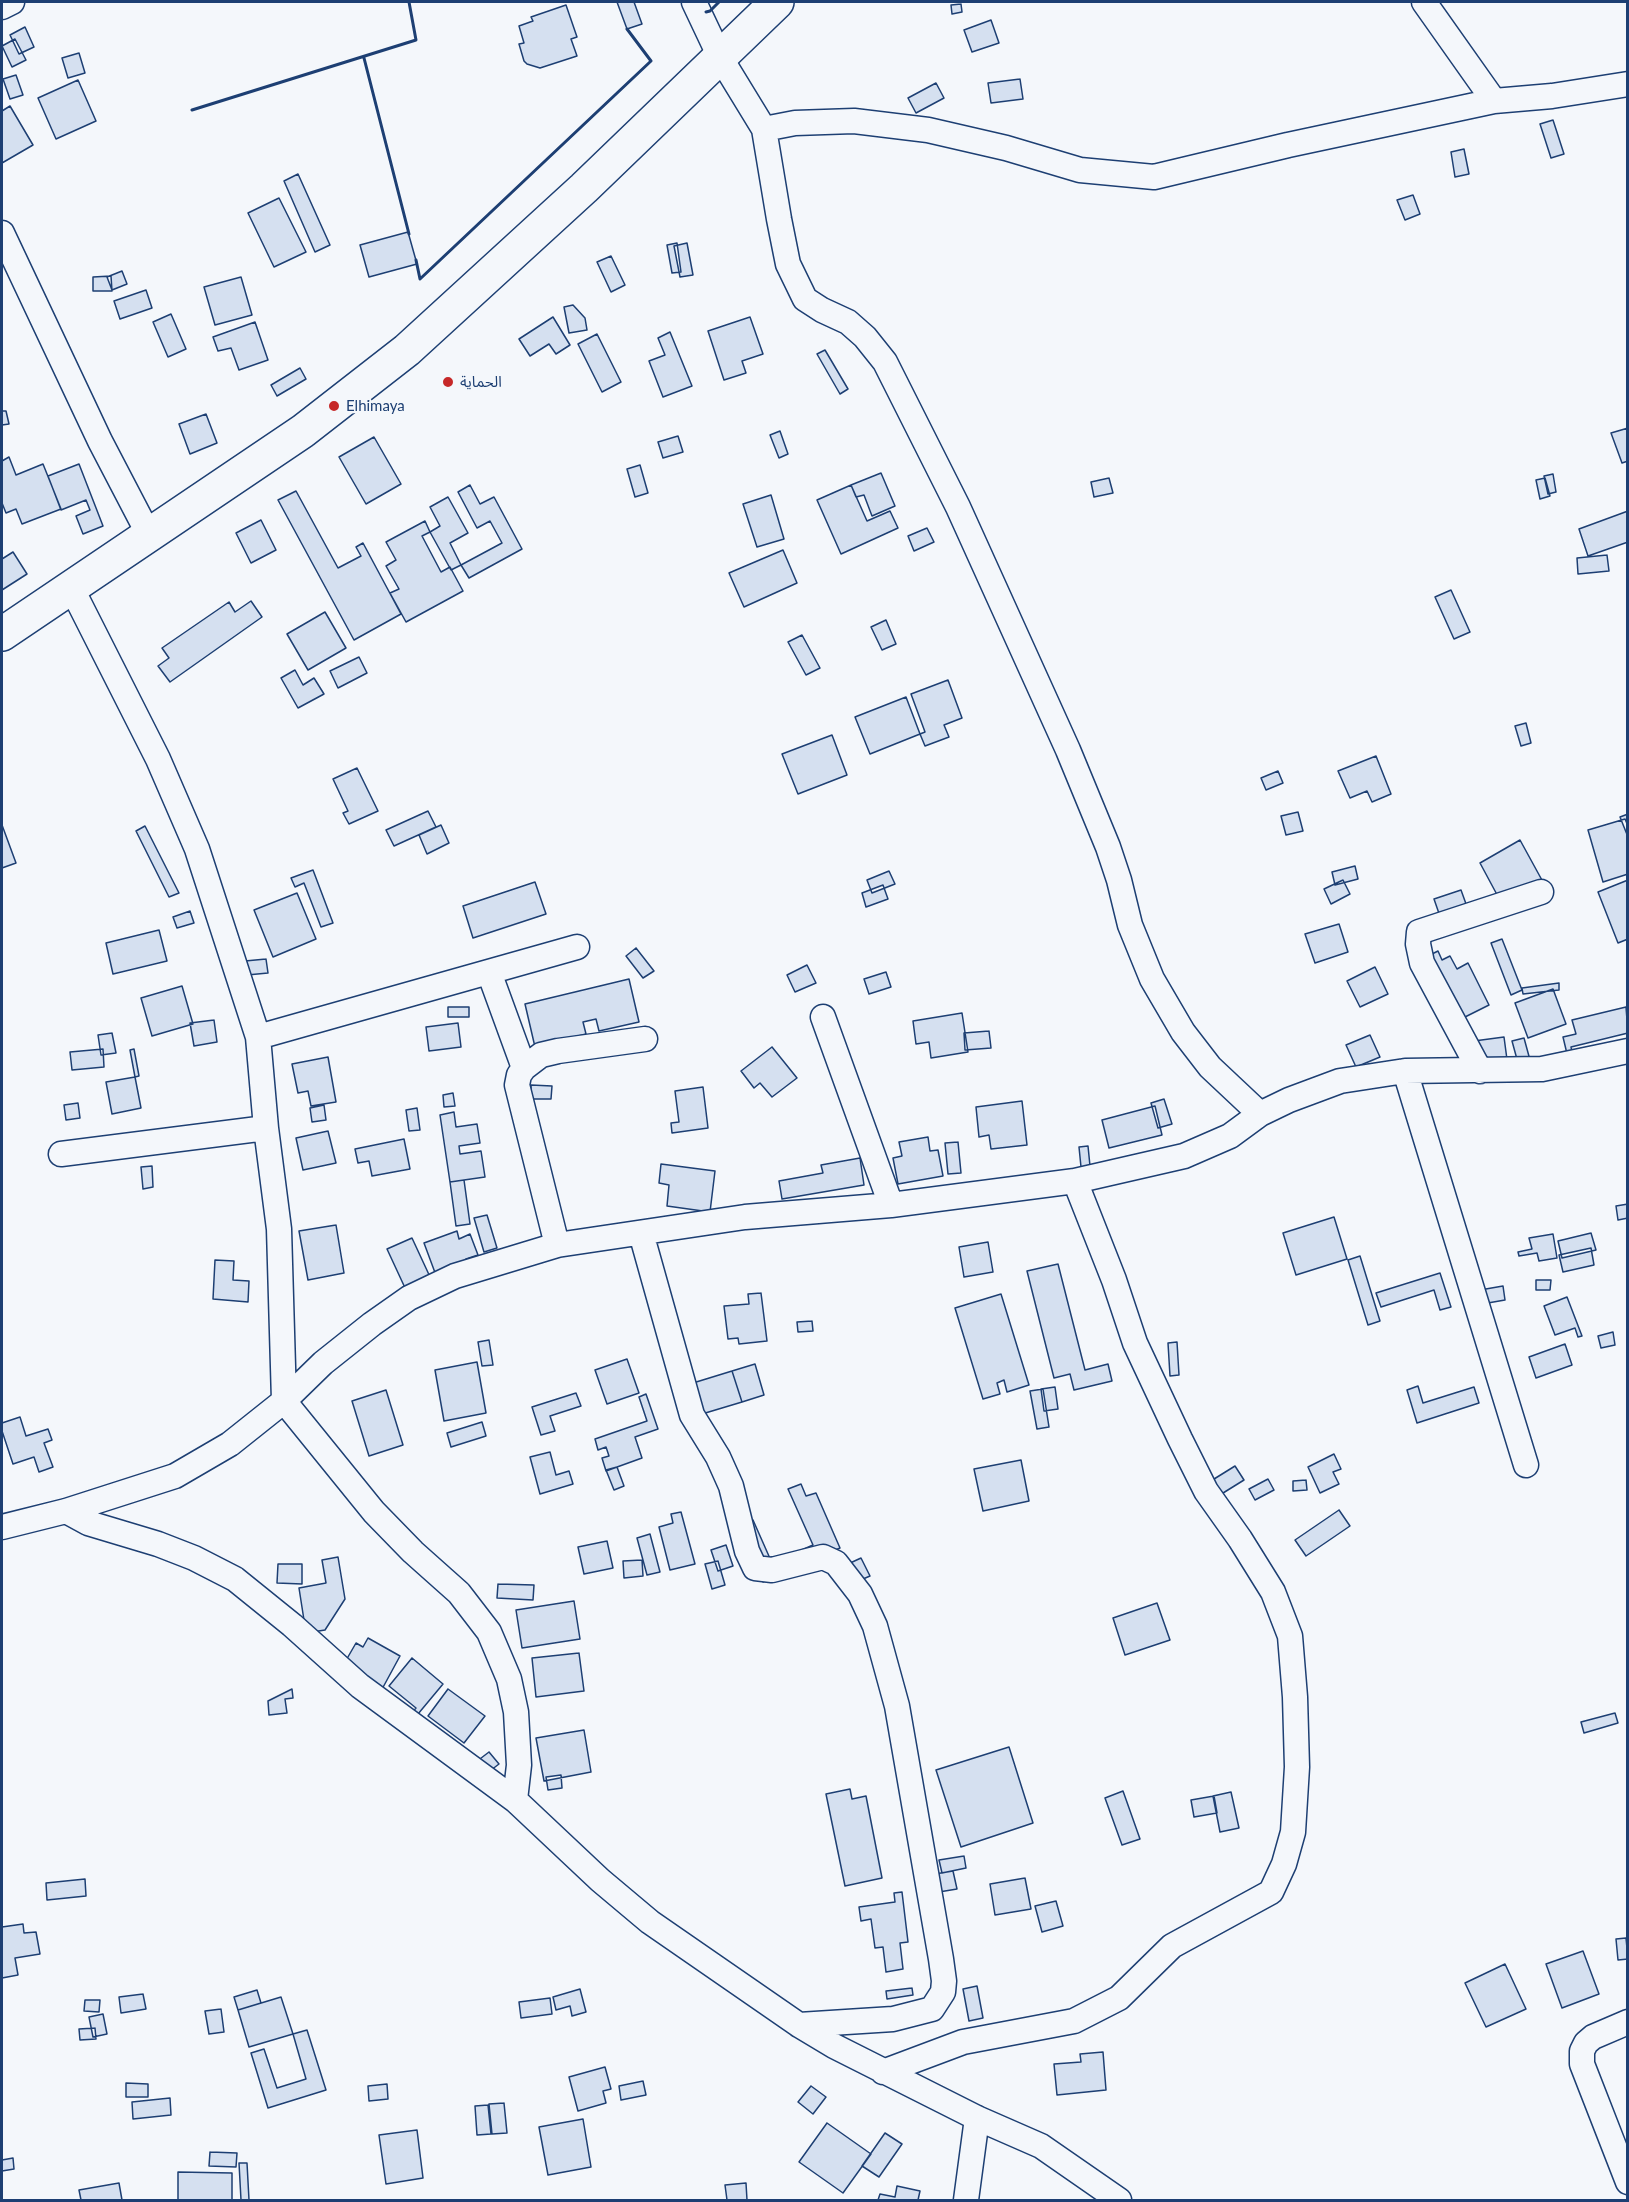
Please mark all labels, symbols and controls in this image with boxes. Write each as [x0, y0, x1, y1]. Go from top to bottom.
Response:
place label: الحماية [460, 373, 502, 391]
marker: الحماية [441, 375, 455, 389]
place label: Elhimaya [346, 397, 405, 415]
marker: Elhimaya [327, 399, 341, 413]

